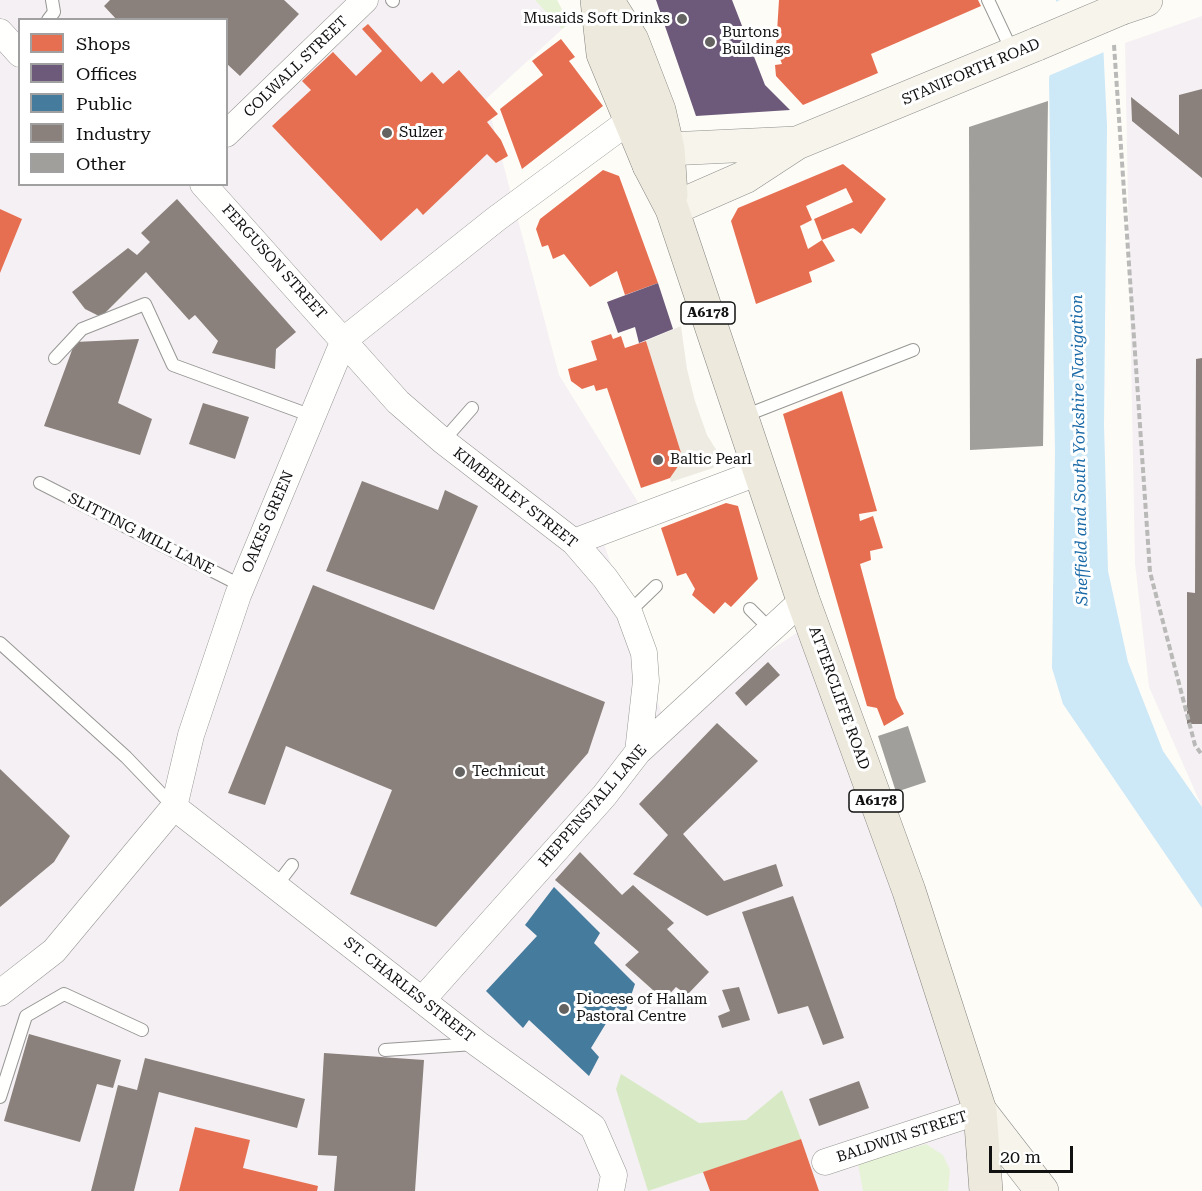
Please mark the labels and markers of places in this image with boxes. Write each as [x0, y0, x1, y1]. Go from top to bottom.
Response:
place label: Musaids Soft Drinks [523, 10, 670, 28]
marker: Musaids Soft Drinks [675, 12, 689, 26]
place label: Burtons Buildings [722, 24, 790, 59]
marker: Burtons Buildings [703, 35, 717, 49]
place label: Sulzer [399, 124, 444, 142]
marker: Sulzer [380, 126, 394, 140]
place label: Baltic Pearl [670, 451, 752, 469]
marker: Baltic Pearl [651, 453, 665, 467]
place label: Technicut [472, 763, 545, 781]
marker: Technicut [453, 765, 467, 779]
place label: Diocese of Hallam Pastoral Centre [576, 991, 707, 1026]
marker: Diocese of Hallam Pastoral Centre [557, 1002, 571, 1016]

